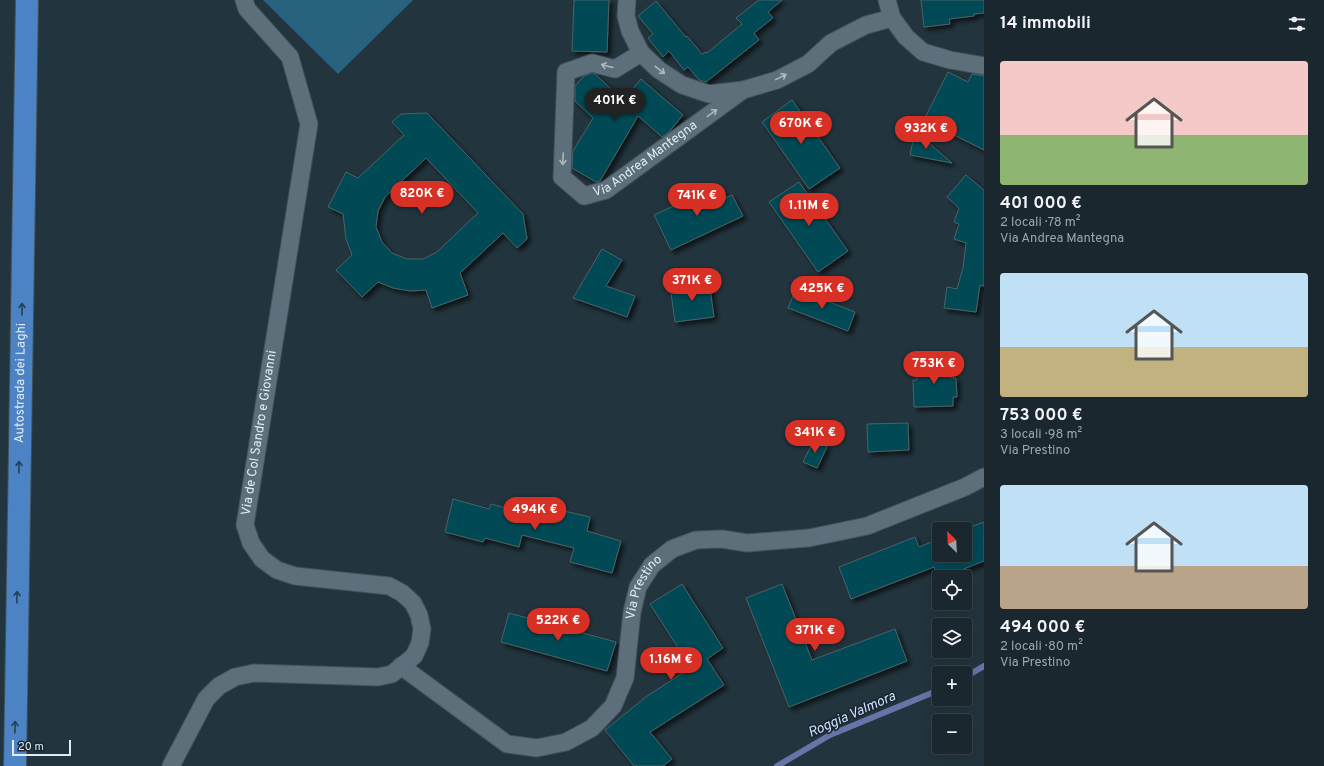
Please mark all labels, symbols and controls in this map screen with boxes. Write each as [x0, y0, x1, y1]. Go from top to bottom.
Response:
text: 14 immobili [1000, 13, 1091, 35]
icon: filters [1286, 13, 1308, 35]
one-way arrow [601, 62, 614, 70]
one-way arrow [654, 65, 665, 74]
one-way arrow [775, 73, 787, 80]
icon: home [1118, 87, 1190, 159]
pin: 401K € [582, 88, 648, 122]
text: 401K € [594, 93, 636, 109]
one-way arrow [706, 109, 717, 117]
pin: 670K € [768, 111, 834, 145]
text: 670K € [779, 116, 823, 132]
pin: 932K € [893, 116, 959, 150]
street label: Via Andrea Mantegna [591, 118, 701, 201]
text: 932K € [904, 121, 948, 137]
one-way arrow [559, 152, 566, 165]
pin: 820K € [389, 181, 455, 215]
pin: 741K € [664, 183, 730, 217]
text: 820K € [399, 186, 445, 202]
text: 741K € [677, 188, 717, 204]
pin: 1.11M € [772, 193, 846, 227]
text: 401 000 € [1000, 193, 1082, 215]
text: 1.11M € [789, 198, 829, 214]
text: 2 locali · 78 m² [1000, 215, 1081, 231]
text: Via Andrea Mantegna [1000, 231, 1124, 247]
pin: 371K € [659, 268, 725, 302]
text: 371K € [672, 273, 712, 289]
pin: 425K € [789, 276, 855, 310]
text: 425K € [800, 281, 844, 297]
icon: home [1118, 299, 1190, 371]
one-way arrow [18, 303, 26, 316]
street label: Autostrada dei Laghi [12, 323, 30, 443]
street label: Via de Col Sandro e Giovanni [239, 349, 281, 517]
pin: 753K € [901, 351, 967, 385]
text: 753K € [912, 356, 956, 372]
text: 753 000 € [1000, 405, 1083, 427]
pin: 341K € [782, 420, 848, 454]
text: 341K € [794, 425, 836, 441]
text: 3 locali · 98 m² [1000, 427, 1082, 443]
text: Via Prestino [1000, 443, 1070, 459]
one-way arrow [15, 461, 23, 474]
pin: 494K € [502, 497, 568, 531]
text: 494K € [512, 502, 558, 518]
icon: home [1118, 511, 1190, 583]
north arrow [932, 522, 972, 562]
map controls [932, 522, 972, 754]
street label: Via Prestino [623, 552, 666, 620]
button: locate [932, 570, 972, 610]
one-way arrow [13, 591, 21, 604]
pin: 522K € [525, 608, 591, 642]
text: 522K € [536, 613, 580, 629]
text: 494 000 € [1000, 617, 1085, 639]
pin: 371K € [782, 618, 848, 652]
button: layers [932, 618, 972, 658]
text: 371K € [795, 623, 835, 639]
text: 2 locali · 80 m² [1000, 639, 1083, 655]
pin: 1.16M € [634, 647, 708, 681]
text: 1.16M € [649, 652, 693, 668]
text: Via Prestino [1000, 655, 1070, 671]
button: + [932, 666, 972, 706]
water label: Roggia Valmora [805, 688, 899, 742]
button: − [932, 714, 972, 754]
one-way arrow [11, 721, 19, 734]
scale bar [12, 738, 71, 757]
text: 20 m [18, 740, 44, 754]

